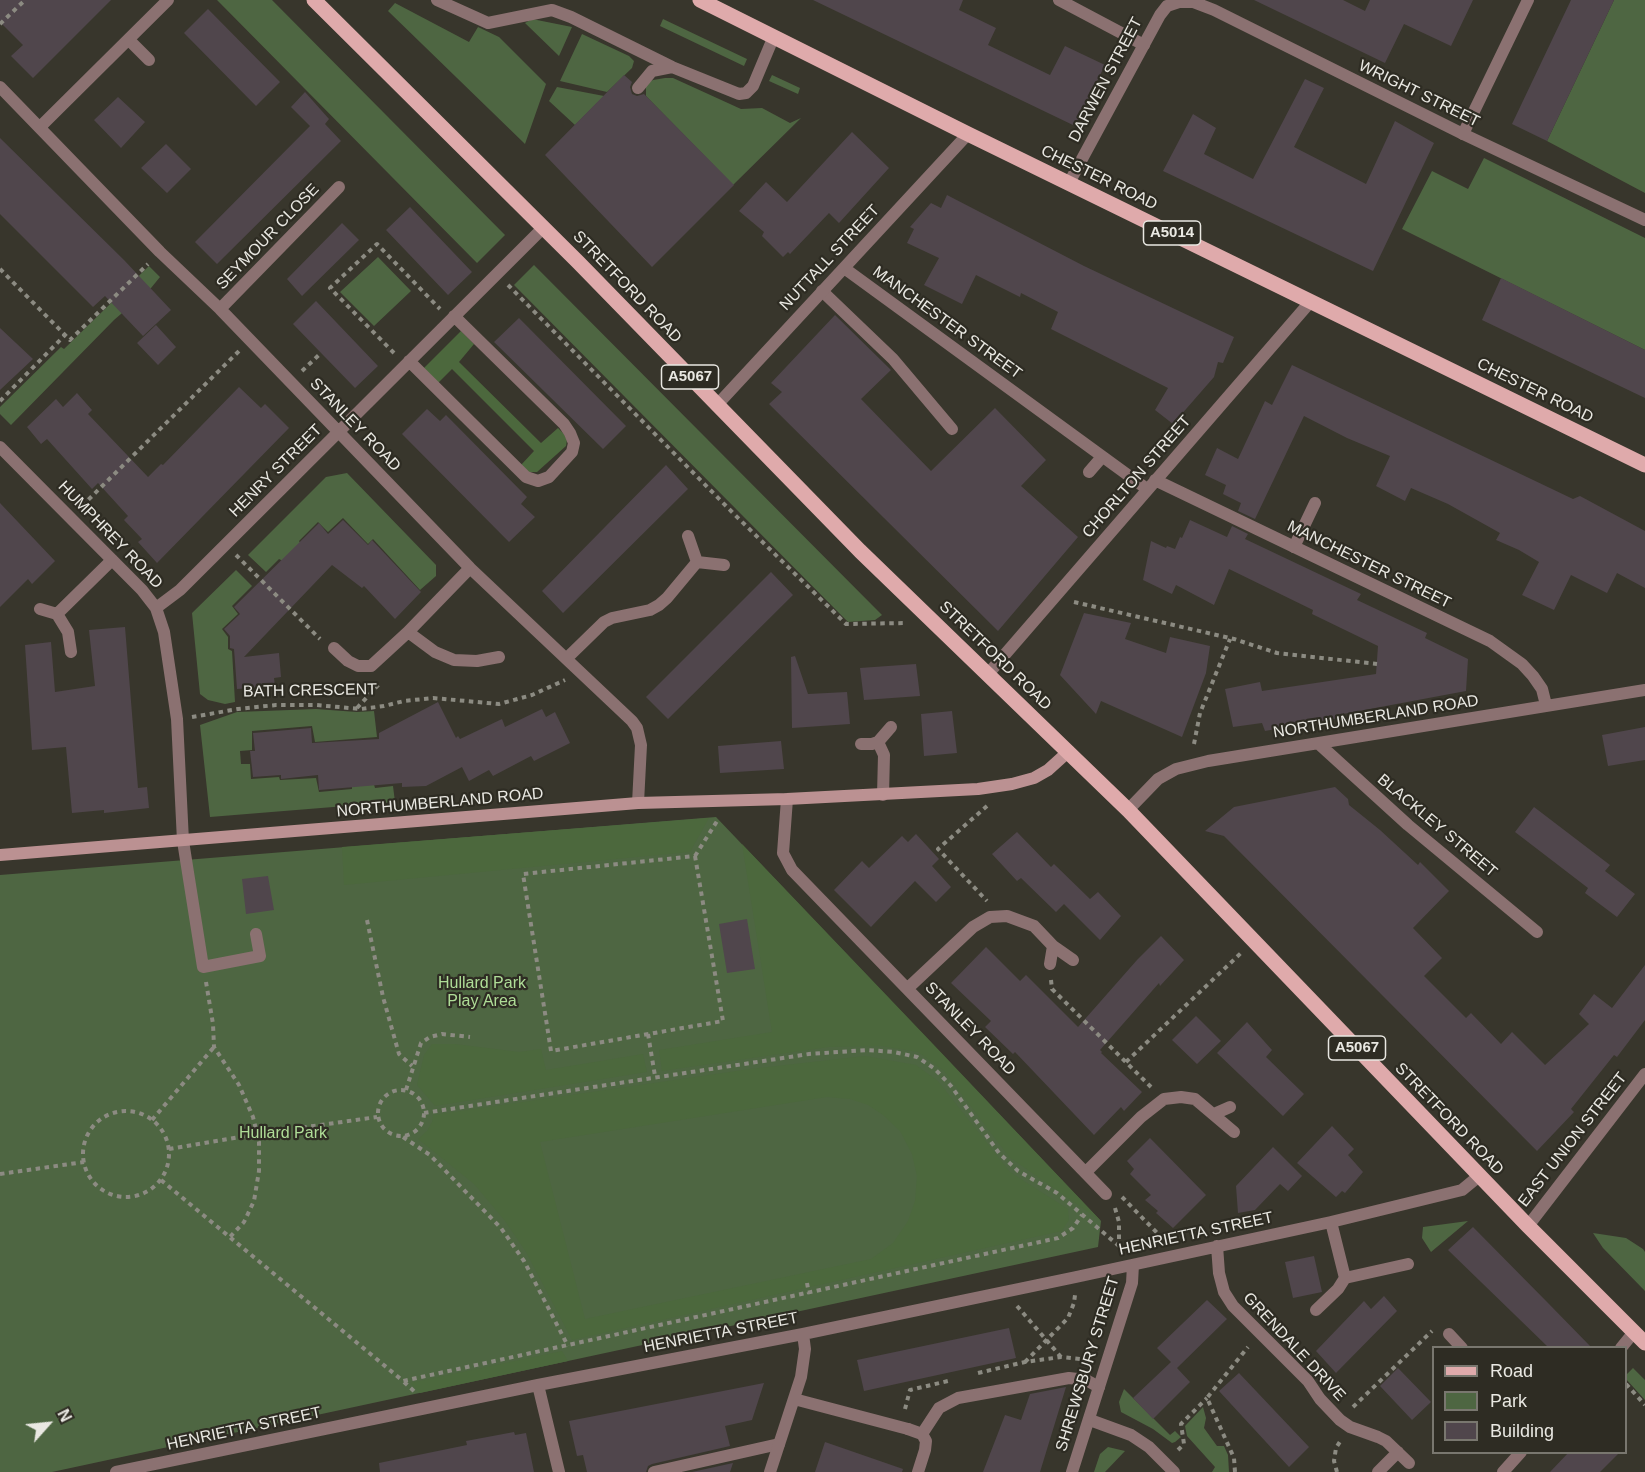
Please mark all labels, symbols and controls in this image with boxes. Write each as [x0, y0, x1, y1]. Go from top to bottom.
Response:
street label: DARWEN STREET [1065, 14, 1147, 146]
street label: WRIGHT STREET [1355, 56, 1483, 132]
street label: CHESTER ROAD [1038, 142, 1160, 214]
street label: SEYMOUR CLOSE [213, 180, 323, 294]
street label: NUTTALL STREET [776, 201, 884, 315]
road number: A5014 [1144, 221, 1200, 245]
street label: STRETFORD ROAD [569, 227, 685, 347]
street label: MANCHESTER STREET [869, 262, 1025, 384]
street label: CHESTER ROAD [1474, 355, 1596, 427]
road number: A5067 [662, 365, 718, 389]
street label: STANLEY ROAD [306, 374, 404, 476]
street label: CHORLTON STREET [1079, 412, 1195, 542]
street label: HENRY STREET [226, 421, 326, 521]
street label: HUMPHREY ROAD [54, 477, 166, 593]
street label: MANCHESTER STREET [1284, 517, 1454, 613]
street label: STRETFORD ROAD [935, 598, 1055, 714]
street label: BATH CRESCENT [243, 680, 377, 702]
street label: NORTHUMBERLAND ROAD [1272, 691, 1480, 743]
street label: BLACKLEY STREET [1373, 770, 1501, 882]
street label: NORTHUMBERLAND ROAD [336, 784, 544, 822]
park label: Hullard Park Play Area [438, 974, 526, 1012]
street label: STANLEY ROAD [921, 978, 1019, 1080]
road number: A5067 [1328, 1036, 1386, 1060]
street label: STRETFORD ROAD [1391, 1059, 1507, 1179]
street label: EAST UNION STREET [1515, 1069, 1631, 1211]
park label: Hullard Park [239, 1124, 327, 1144]
street label: HENRIETTA STREET [1117, 1208, 1275, 1260]
street label: SHREWSBURY STREET [1052, 1274, 1124, 1454]
street label: GRENDALE DRIVE [1239, 1289, 1349, 1405]
street label: HENRIETTA STREET [642, 1309, 800, 1357]
legend [1432, 1346, 1627, 1454]
text: Road [1490, 1361, 1533, 1381]
text: Park [1490, 1391, 1527, 1411]
north arrow [18, 1394, 78, 1454]
street label: HENRIETTA STREET [165, 1403, 323, 1455]
text: N [54, 1407, 75, 1425]
text: Building [1490, 1421, 1554, 1441]

